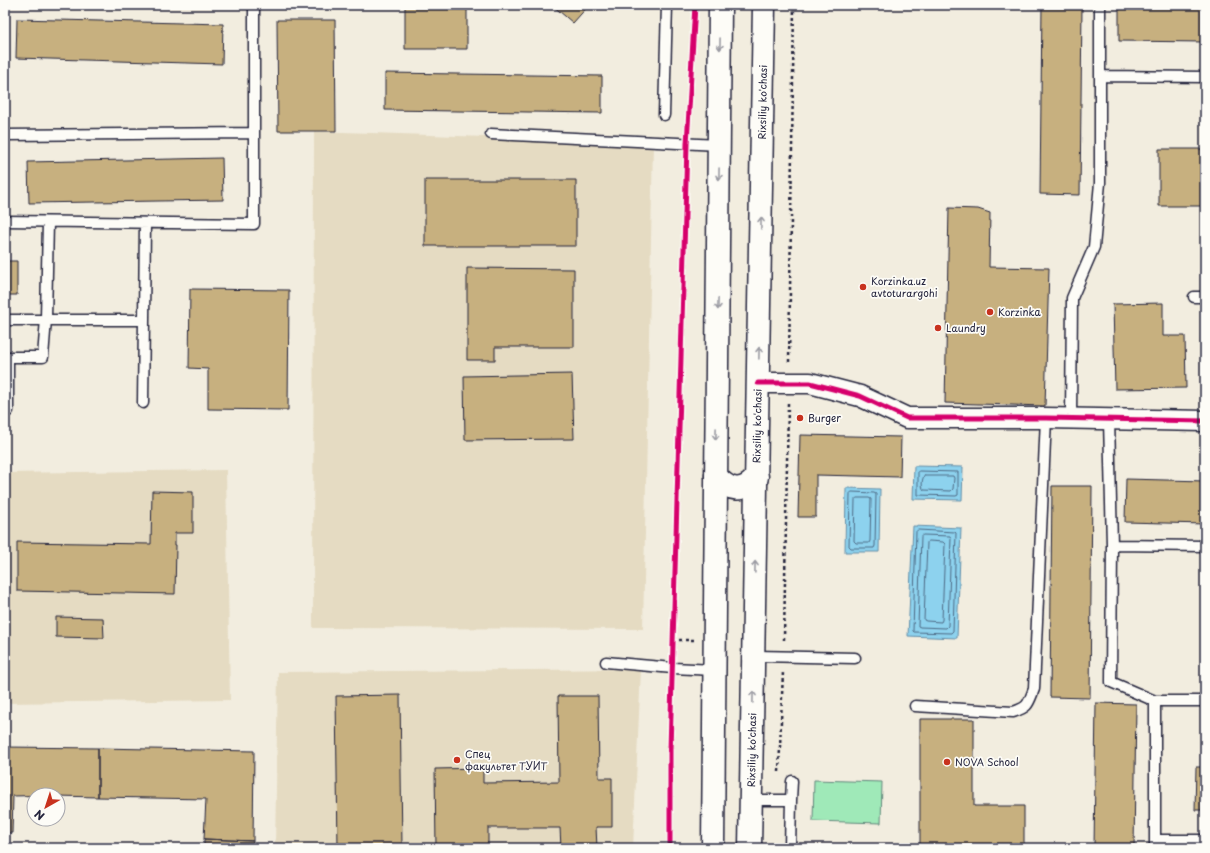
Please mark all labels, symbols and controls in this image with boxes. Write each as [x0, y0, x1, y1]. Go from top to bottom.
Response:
one-way arrow [716, 37, 724, 50]
street label: Rixsiliy ko'chasi [754, 65, 770, 139]
one-way arrow [715, 167, 723, 180]
one-way arrow [757, 217, 765, 230]
place label: Korzinka.uz avtoturargohi [871, 273, 938, 300]
marker: Korzinka.uz avtoturargohi [858, 282, 868, 292]
one-way arrow [714, 297, 722, 310]
place label: Korzinka [998, 304, 1041, 319]
marker: Korzinka [985, 307, 995, 317]
place label: Laundry [946, 320, 986, 335]
marker: Laundry [933, 323, 943, 333]
one-way arrow [755, 347, 762, 360]
street label: Rixsiliy ko'chasi [748, 389, 765, 463]
place label: Burger [808, 410, 841, 425]
marker: Burger [795, 413, 805, 423]
one-way arrow [712, 427, 720, 440]
one-way arrow [751, 561, 759, 574]
one-way arrow [749, 691, 757, 704]
street label: Rixsiliy ko'chasi [743, 713, 759, 787]
place label: Спец факультет ТУИТ [465, 746, 548, 774]
place label: NOVA School [955, 754, 1019, 769]
marker: Спец факультет ТУИТ [452, 755, 462, 765]
marker: NOVA School [942, 757, 952, 767]
north arrow [26, 787, 66, 827]
text: N [30, 806, 48, 825]

